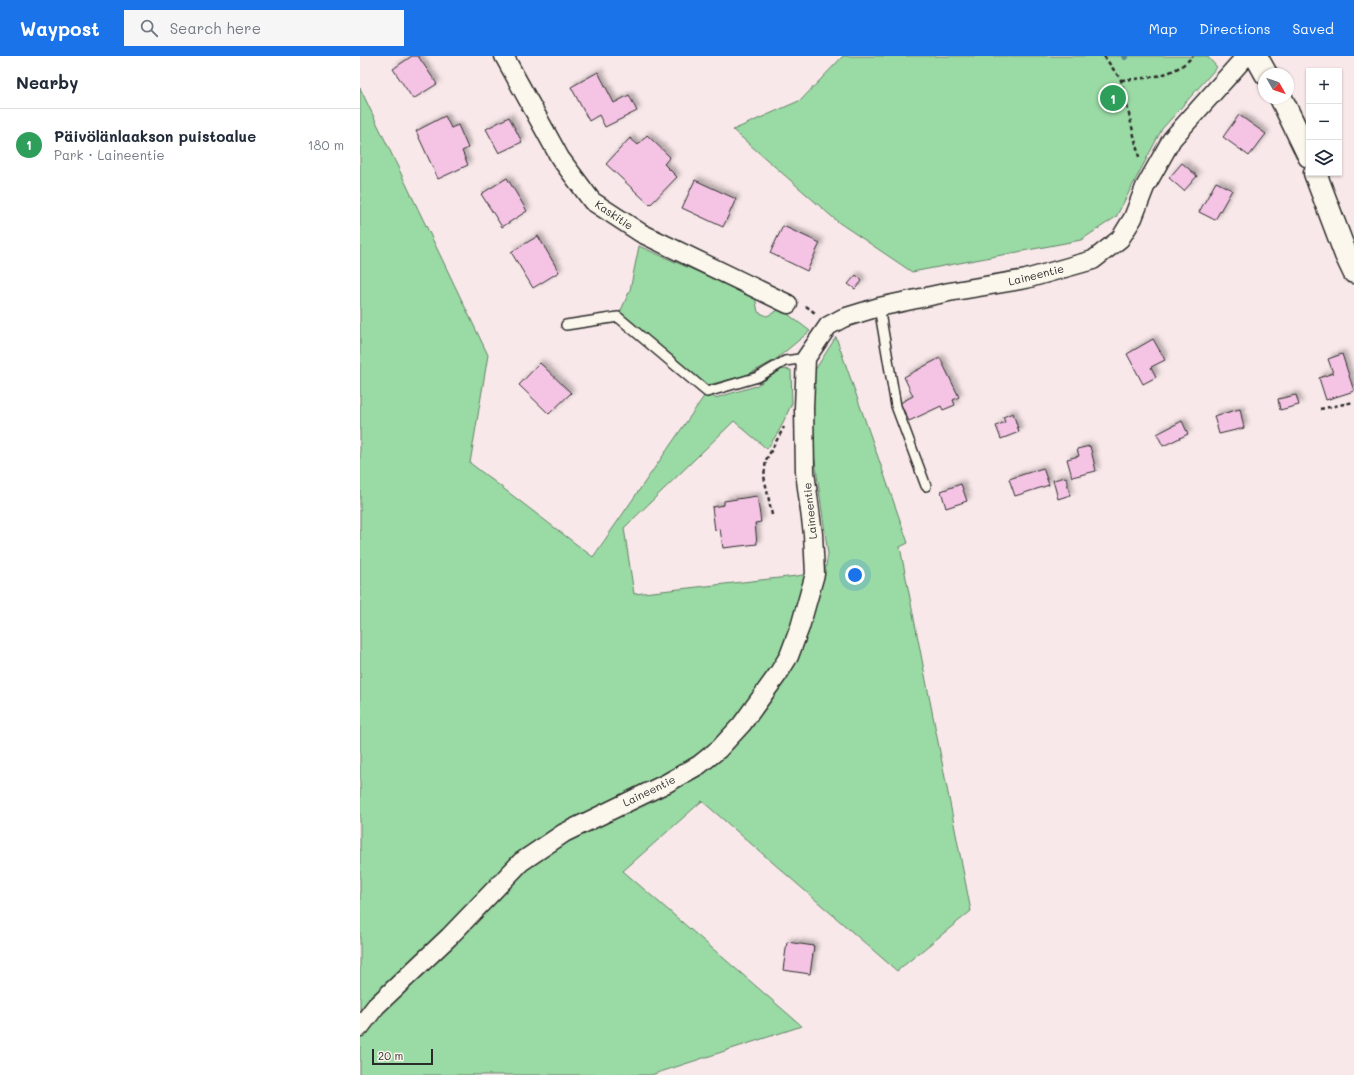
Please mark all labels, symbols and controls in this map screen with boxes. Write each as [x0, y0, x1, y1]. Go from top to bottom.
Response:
search box [124, 10, 404, 46]
text: Waypost [20, 16, 100, 41]
icon: search [138, 17, 160, 39]
text: Search here [170, 18, 261, 38]
text: Map [1149, 19, 1177, 38]
text: Directions [1199, 19, 1270, 38]
text: Saved [1292, 19, 1334, 38]
north arrow [1258, 68, 1294, 104]
map controls [1306, 68, 1342, 176]
button: + [1306, 68, 1342, 104]
text: Nearby [16, 71, 78, 93]
pin: 1 [1100, 83, 1126, 113]
button: − [1306, 104, 1342, 140]
text: Päivölänlaakson puistoalue [54, 126, 256, 146]
text: 1 [26, 136, 32, 153]
text: 180 m [308, 136, 344, 153]
button: layers [1306, 140, 1342, 176]
text: Park · Laineentie [54, 146, 165, 163]
street label: Kaskitie [592, 196, 636, 233]
street label: Laineentie [1006, 260, 1065, 289]
street label: Laineentie [799, 482, 820, 540]
your location [845, 565, 865, 585]
street label: Laineentie [620, 771, 678, 810]
scale bar [372, 1047, 433, 1066]
text: 20 m [378, 1048, 403, 1063]

